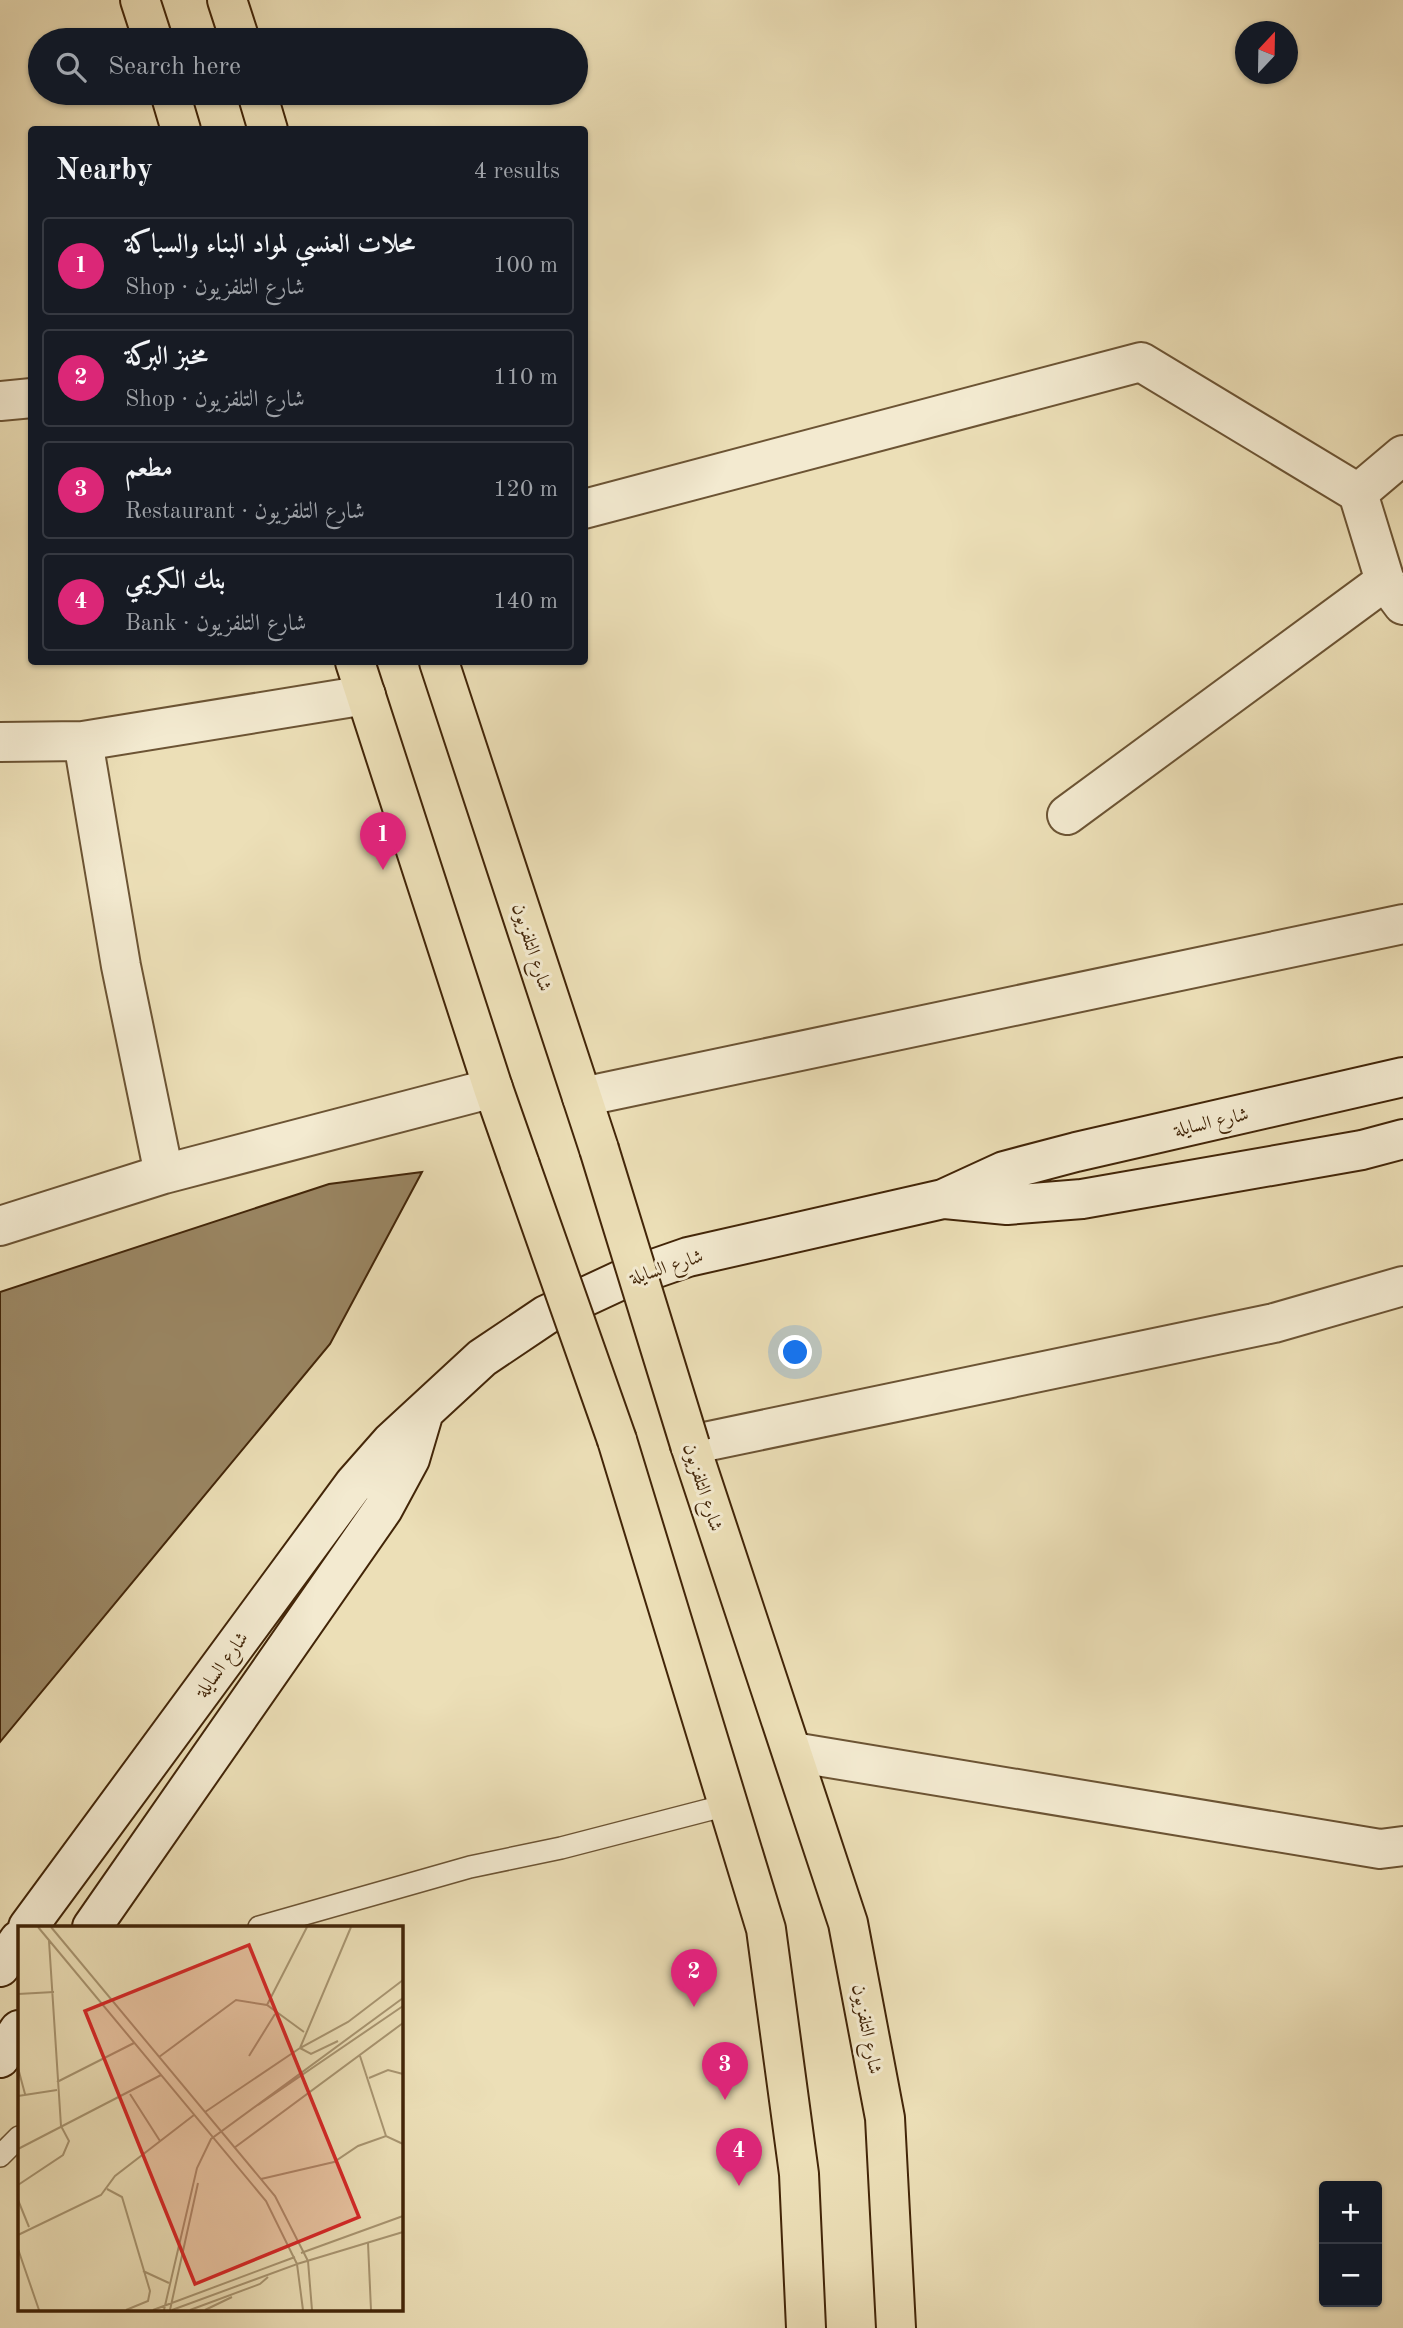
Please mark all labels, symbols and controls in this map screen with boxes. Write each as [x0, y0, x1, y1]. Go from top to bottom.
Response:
north arrow [1235, 21, 1298, 84]
search box [28, 28, 588, 105]
icon: search [52, 48, 90, 86]
text: Search here [108, 54, 241, 80]
text: Nearby [56, 156, 153, 186]
text: 4 results [474, 160, 560, 183]
text: محلات العنسي لمواد البناء والسباكة [125, 232, 415, 258]
text: 1 [74, 254, 88, 277]
text: 100 m [493, 254, 558, 277]
text: Shop · شارع التلفزيون [125, 276, 305, 299]
text: مخبز البركة [125, 344, 208, 370]
text: 2 [74, 366, 88, 389]
text: 110 m [493, 366, 558, 389]
text: Shop · شارع التلفزيون [125, 388, 305, 411]
text: مطعم [125, 456, 173, 482]
text: 3 [74, 478, 88, 501]
text: 120 m [493, 478, 558, 501]
text: Restaurant · شارع التلفزيون [125, 500, 365, 523]
text: بنك الكريمي [125, 568, 225, 594]
text: 4 [74, 590, 88, 613]
text: 140 m [493, 590, 558, 613]
text: Bank · شارع التلفزيون [125, 612, 306, 635]
pin: 1 [360, 812, 406, 870]
street label: شارع التلفزيون [504, 901, 554, 995]
street label: شارع السايلة [1172, 1106, 1251, 1145]
street label: شارع السايلة [627, 1248, 707, 1293]
your location [778, 1335, 812, 1369]
street label: شارع التلفزيون [675, 1441, 725, 1535]
street label: شارع السايلة [192, 1629, 256, 1705]
inset map [18, 1926, 402, 2310]
pin: 2 [671, 1949, 717, 2007]
street label: شارع التلفزيون [844, 1983, 884, 2077]
pin: 3 [702, 2042, 748, 2100]
pin: 4 [716, 2128, 762, 2186]
map controls [1319, 2181, 1382, 2307]
button: + [1319, 2181, 1382, 2244]
button: − [1319, 2244, 1382, 2307]

